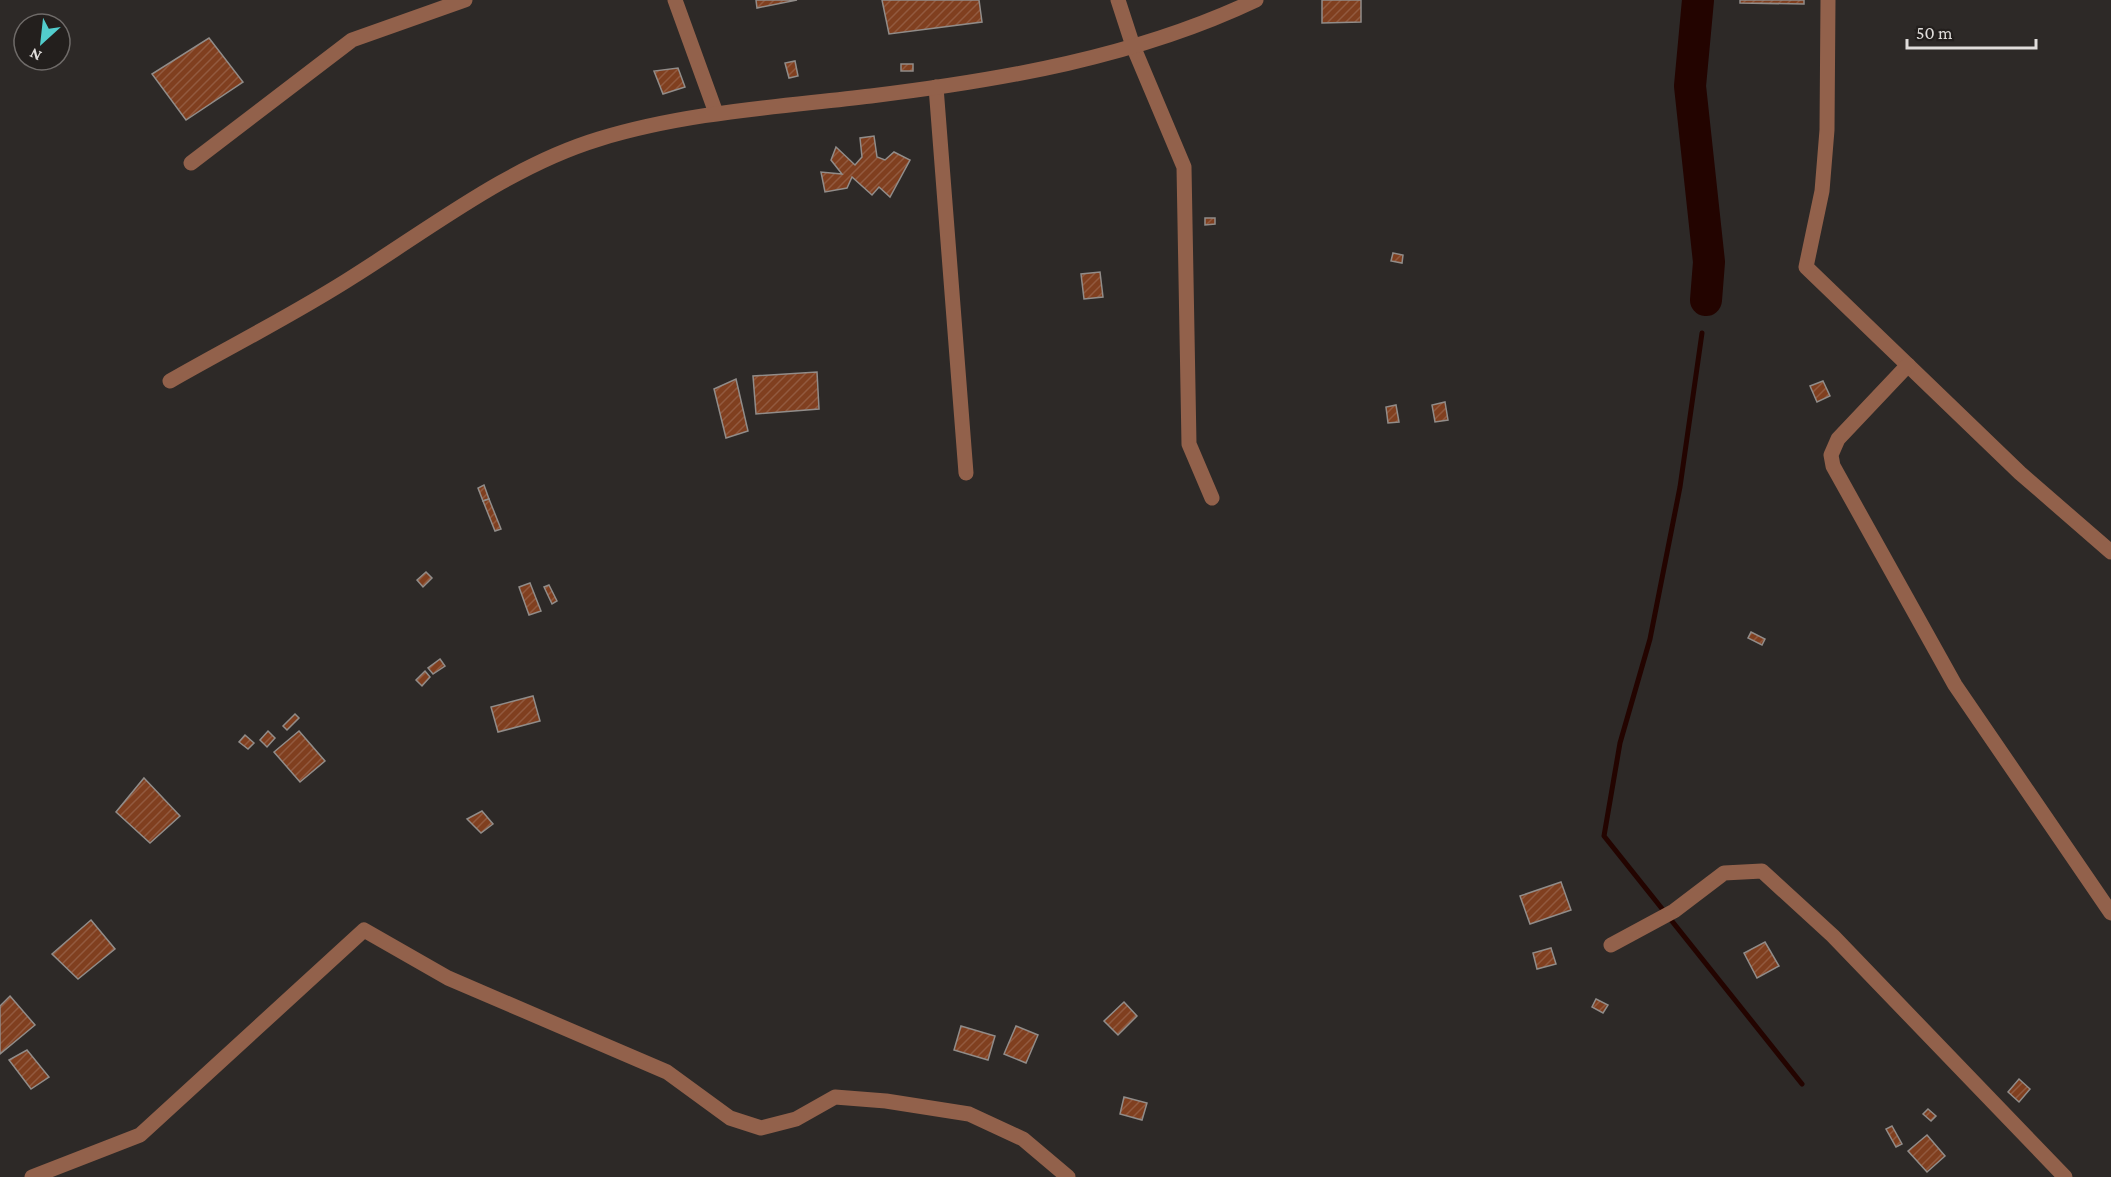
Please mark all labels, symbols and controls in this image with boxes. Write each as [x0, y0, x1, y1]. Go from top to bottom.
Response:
north arrow [12, 12, 72, 72]
scale bar [1907, 12, 2036, 50]
text: 50 m [1916, 23, 1953, 43]
text: N [27, 45, 44, 65]

